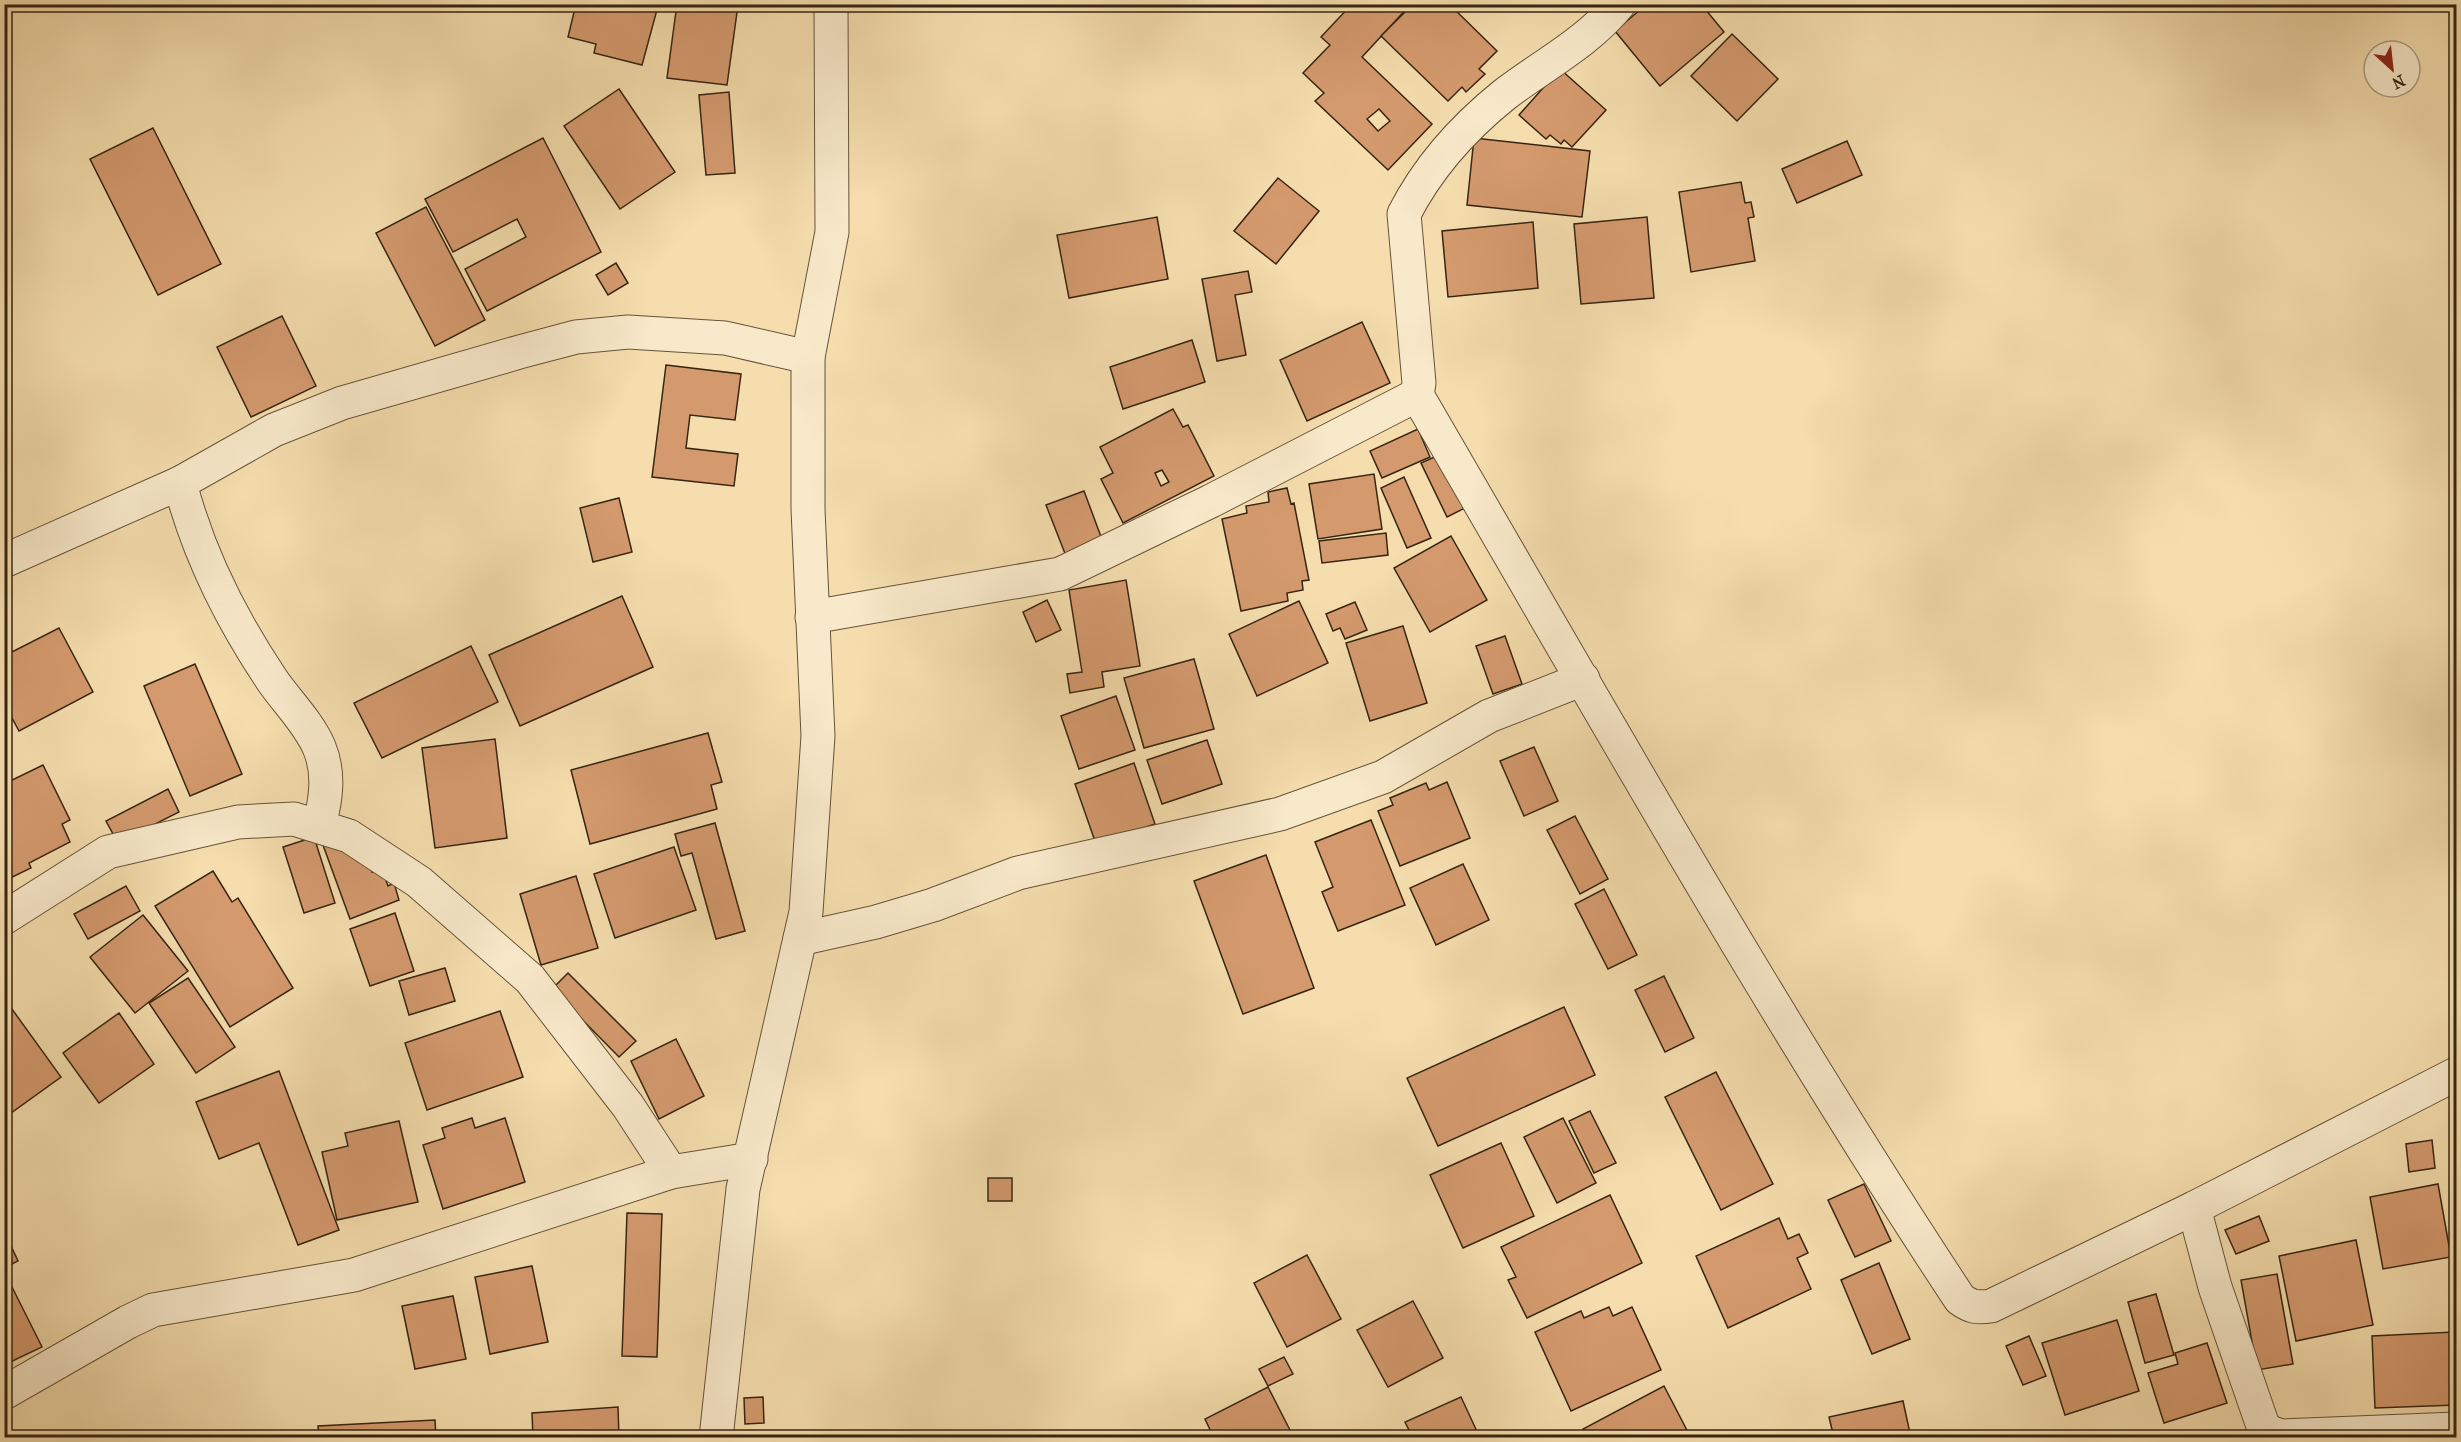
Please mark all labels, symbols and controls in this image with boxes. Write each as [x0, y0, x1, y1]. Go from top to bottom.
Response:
north arrow [2362, 39, 2422, 99]
text: N [2388, 71, 2408, 94]

